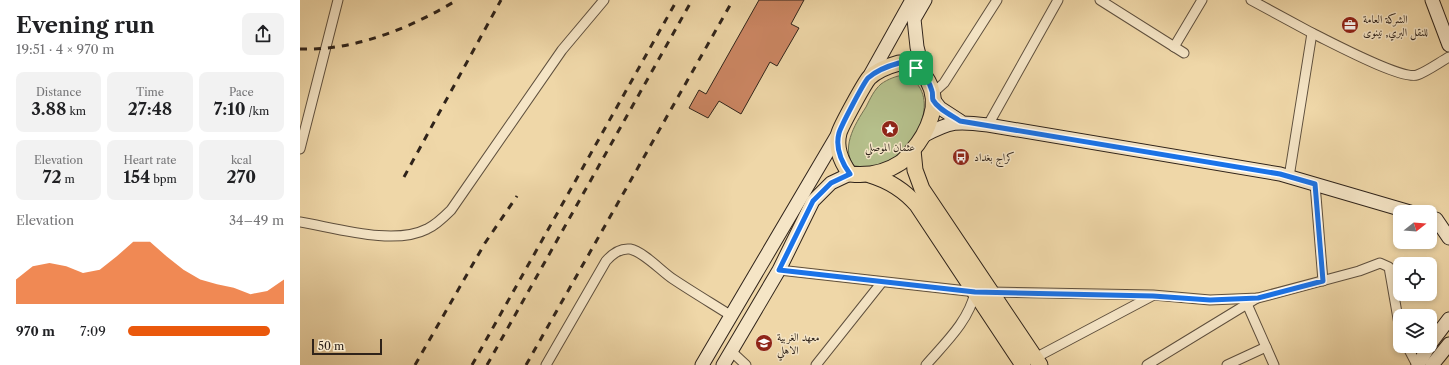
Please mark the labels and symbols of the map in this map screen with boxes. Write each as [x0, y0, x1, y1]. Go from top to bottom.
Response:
place label: الشركة العامة للنقل البري, نينوى [1363, 12, 1428, 41]
office icon: الشركة العامة للنقل البري, نينوى [1340, 15, 1360, 35]
pin [899, 51, 933, 85]
place icon: عثمان الموصلي [880, 119, 900, 139]
place label: عثمان الموصلي [865, 140, 915, 158]
bus stop icon: كراج بغداد [951, 147, 971, 167]
place label: كراج بغداد [974, 150, 1015, 168]
north arrow [1393, 205, 1437, 249]
place label: معهد الغربية الاهلي [777, 330, 819, 361]
school or university icon: معهد الغربية الاهلي [754, 333, 774, 353]
scale bar [312, 337, 382, 356]

